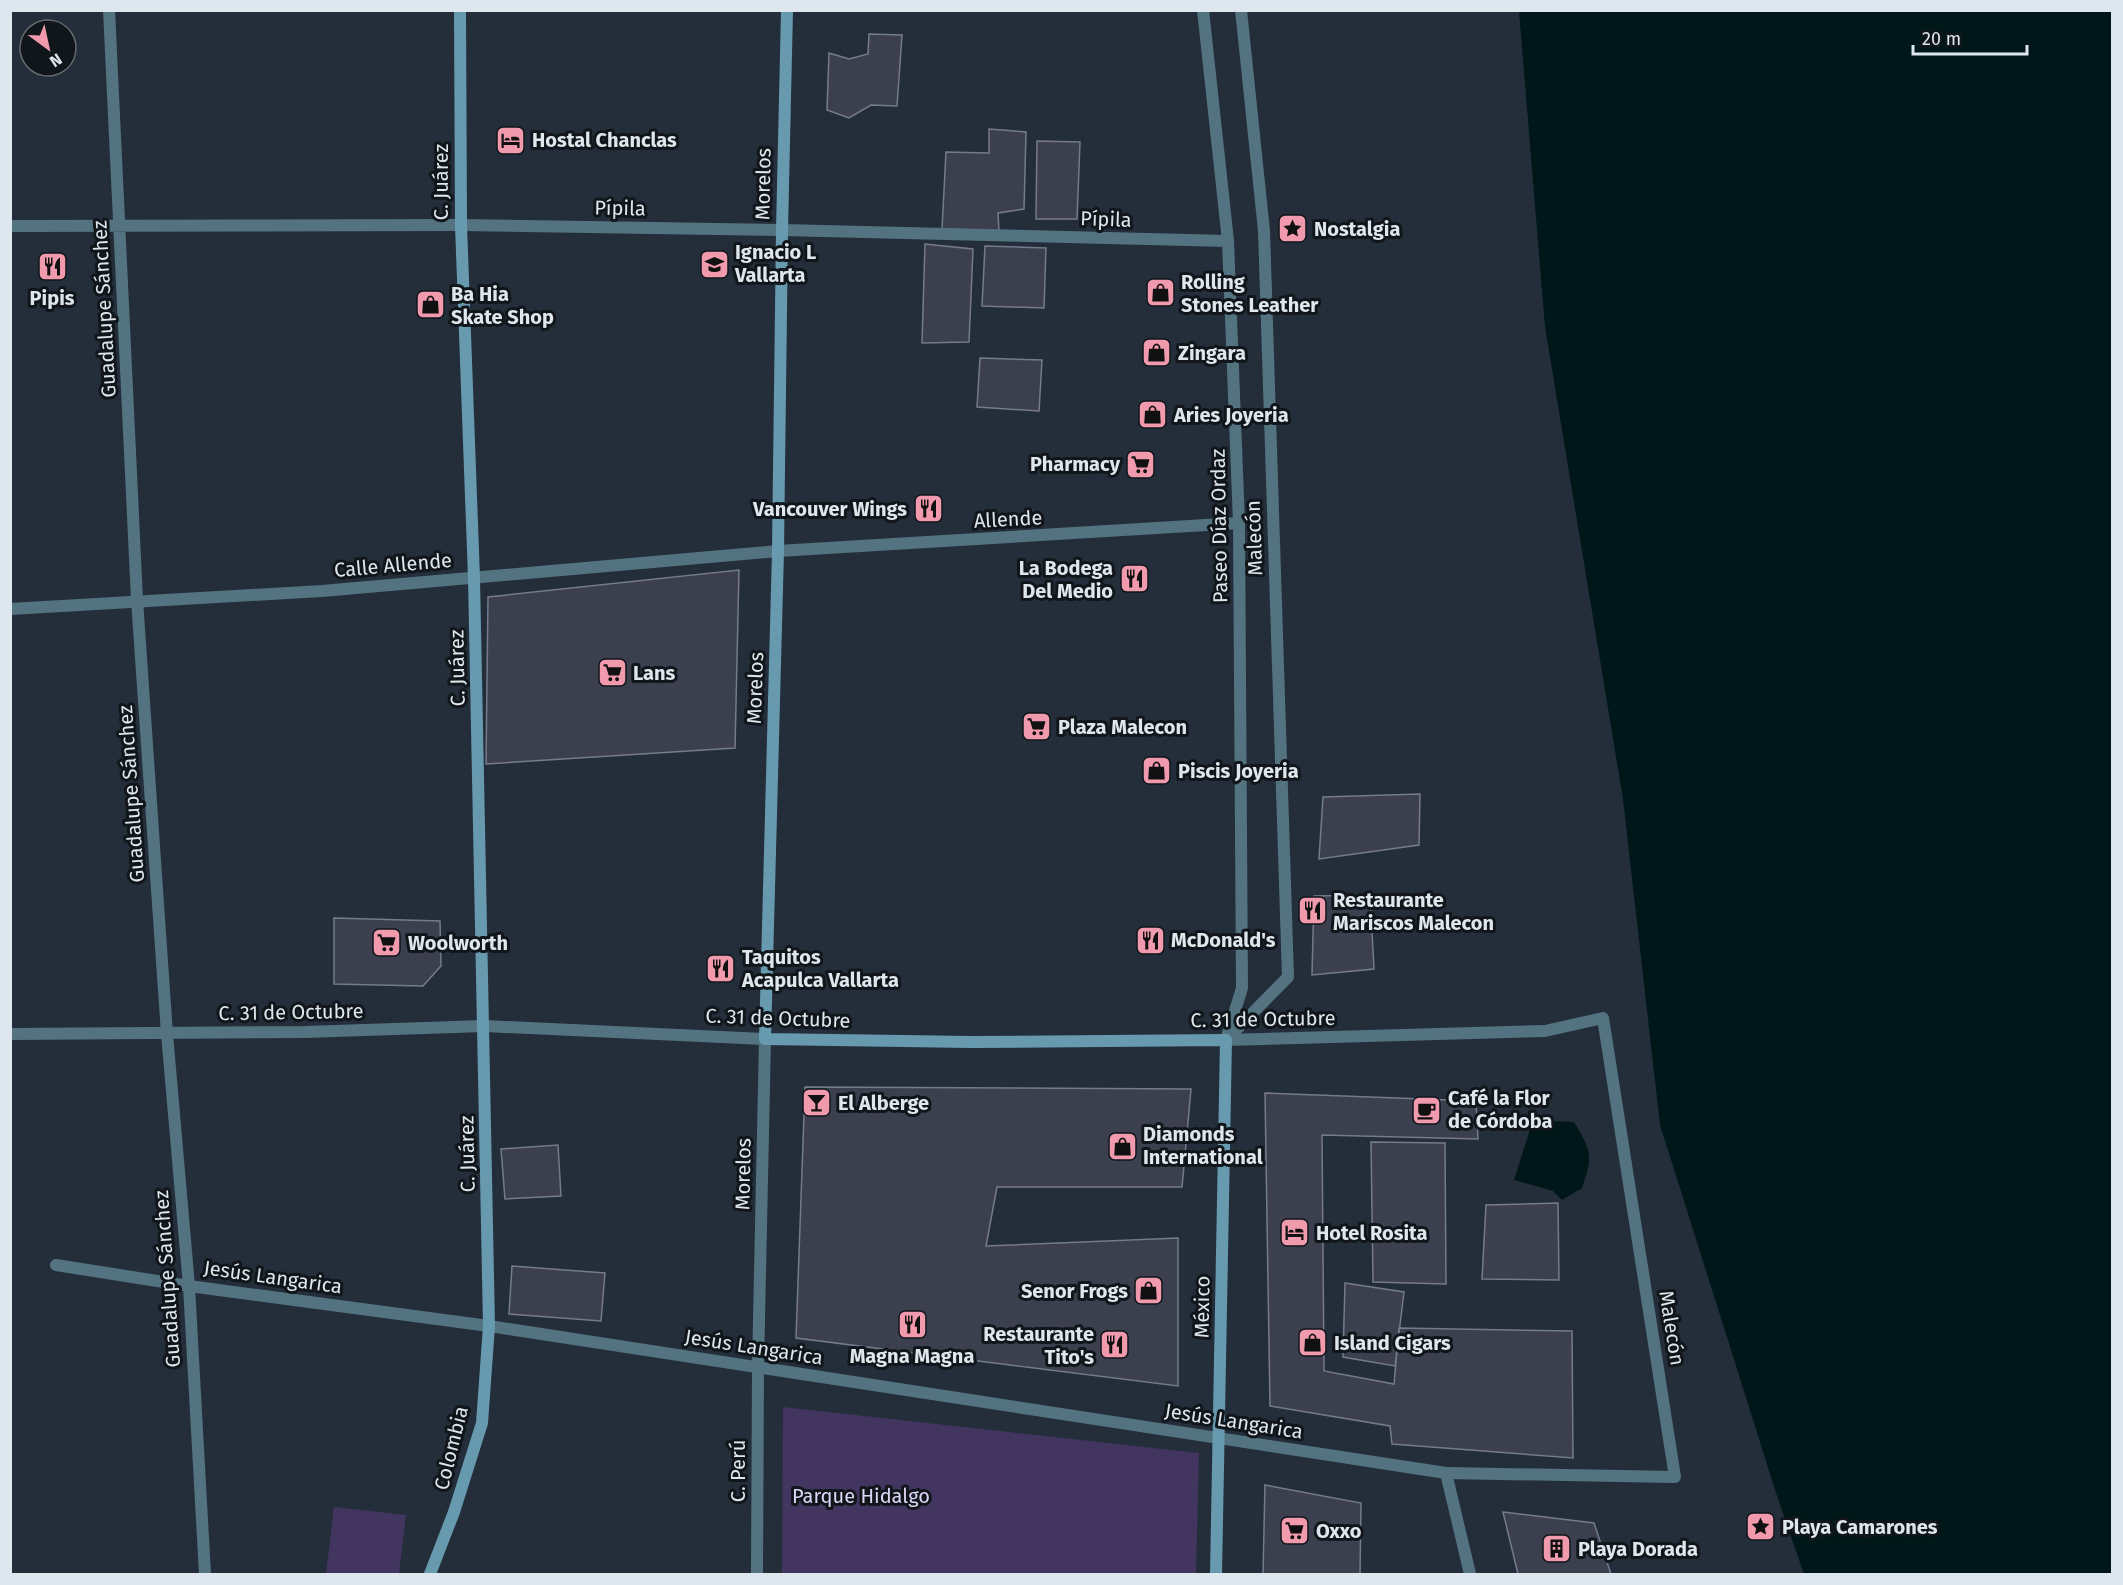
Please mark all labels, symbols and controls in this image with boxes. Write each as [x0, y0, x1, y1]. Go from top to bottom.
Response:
north arrow [18, 18, 78, 78]
scale bar [1913, 18, 2027, 56]
text: 20 m [1922, 28, 1961, 50]
text: N [46, 49, 66, 71]
hotel icon: Hostal Chanclas [495, 124, 527, 156]
place label: Hostal Chanclas [532, 128, 677, 152]
street label: C. Juárez [429, 143, 453, 220]
street label: Morelos [750, 148, 776, 220]
street label: Pípila [594, 196, 646, 220]
street label: Pípila [1080, 206, 1132, 232]
place icon: Nostalgia [1277, 213, 1309, 245]
place label: Nostalgia [1314, 217, 1400, 241]
street label: Guadalupe Sánchez [87, 219, 121, 398]
place label: Ignacio L Vallarta [734, 240, 816, 287]
school or university icon: Ignacio L Vallarta [698, 248, 730, 280]
restaurant icon: Pipis [36, 251, 68, 283]
place label: Rolling Stones Leather [1181, 270, 1319, 317]
shop icon: Rolling Stones Leather [1144, 277, 1176, 309]
place label: Ba Hia Skate Shop [451, 282, 554, 329]
place label: Pipis [30, 286, 75, 310]
shop icon: Ba Hia Skate Shop [414, 289, 446, 321]
shop icon: Zingara [1141, 337, 1173, 369]
place label: Zingara [1178, 341, 1246, 365]
shop icon: Aries Joyeria [1137, 399, 1169, 431]
place label: Aries Joyeria [1173, 403, 1289, 427]
supermarket icon: Pharmacy [1125, 448, 1157, 480]
street label: Paseo Díaz Ordaz [1206, 448, 1232, 603]
place label: Pharmacy [1030, 452, 1121, 476]
restaurant icon: Vancouver Wings [912, 493, 944, 525]
place label: Vancouver Wings [752, 497, 907, 521]
street label: Malecón [1241, 500, 1267, 576]
street label: Allende [973, 505, 1043, 533]
street label: Calle Allende [333, 548, 453, 582]
place label: La Bodega Del Medio [1019, 556, 1113, 603]
restaurant icon: La Bodega Del Medio [1118, 563, 1150, 595]
street label: C. Juárez [444, 629, 470, 706]
street label: Morelos [742, 652, 768, 724]
supermarket icon: Lans [596, 657, 628, 689]
place label: Lans [633, 661, 676, 685]
street label: Guadalupe Sánchez [113, 704, 149, 883]
supermarket icon: Plaza Malecon [1021, 711, 1053, 743]
place label: Plaza Malecon [1058, 715, 1187, 739]
shop icon: Piscis Joyeria [1141, 755, 1173, 787]
place label: Piscis Joyeria [1178, 759, 1299, 783]
place label: Restaurante Mariscos Malecon [1333, 888, 1494, 935]
restaurant icon: Restaurante Mariscos Malecon [1296, 895, 1328, 927]
restaurant icon: McDonald's [1134, 924, 1166, 956]
supermarket icon: Woolworth [371, 927, 403, 959]
place label: McDonald's [1171, 928, 1276, 952]
place label: Woolworth [408, 931, 508, 955]
place label: Taquitos Acapulca Vallarta [741, 945, 899, 992]
restaurant icon: Taquitos Acapulca Vallarta [705, 952, 737, 984]
street label: C. 31 de Octubre [218, 999, 364, 1025]
street label: C. 31 de Octubre [705, 1003, 851, 1033]
street label: C. 31 de Octubre [1190, 1006, 1336, 1032]
place label: Café la Flor de Córdoba [1448, 1086, 1552, 1133]
bar icon: El Alberge [801, 1087, 833, 1119]
place label: El Alberge [838, 1091, 929, 1115]
cafe icon: Café la Flor de Córdoba [1411, 1094, 1443, 1126]
street label: C. Juárez [454, 1115, 480, 1192]
place label: Diamonds International [1143, 1122, 1263, 1169]
shop icon: Diamonds International [1106, 1130, 1138, 1162]
street label: Morelos [730, 1138, 756, 1210]
street label: Guadalupe Sánchez [149, 1189, 185, 1368]
hotel icon: Hotel Rosita [1279, 1217, 1311, 1249]
place label: Hotel Rosita [1316, 1221, 1428, 1245]
street label: Jesús Langarica [202, 1255, 344, 1299]
shop icon: Senor Frogs [1133, 1275, 1165, 1307]
street label: México [1189, 1276, 1215, 1338]
place label: Senor Frogs [1021, 1279, 1128, 1303]
street label: Malecón [1654, 1289, 1690, 1367]
restaurant icon: Magna Magna [896, 1309, 928, 1341]
place label: Restaurante Tito's [983, 1322, 1094, 1369]
street label: Jesús Langarica [683, 1324, 825, 1370]
shop icon: Island Cigars [1297, 1327, 1329, 1359]
restaurant icon: Restaurante Tito's [1099, 1329, 1131, 1361]
place label: Island Cigars [1334, 1331, 1451, 1355]
place label: Magna Magna [850, 1344, 974, 1368]
street label: Jesús Langarica [1163, 1398, 1305, 1444]
street label: Colombia [429, 1404, 473, 1492]
street label: C. Perú [726, 1440, 750, 1502]
park label: Parque Hidalgo [792, 1484, 930, 1508]
place icon: Playa Camarones [1745, 1511, 1777, 1543]
supermarket icon: Oxxo [1279, 1515, 1311, 1547]
place label: Playa Camarones [1782, 1515, 1938, 1539]
place label: Oxxo [1316, 1519, 1362, 1543]
building icon: Playa Dorada [1541, 1533, 1573, 1565]
place label: Playa Dorada [1578, 1537, 1698, 1561]

